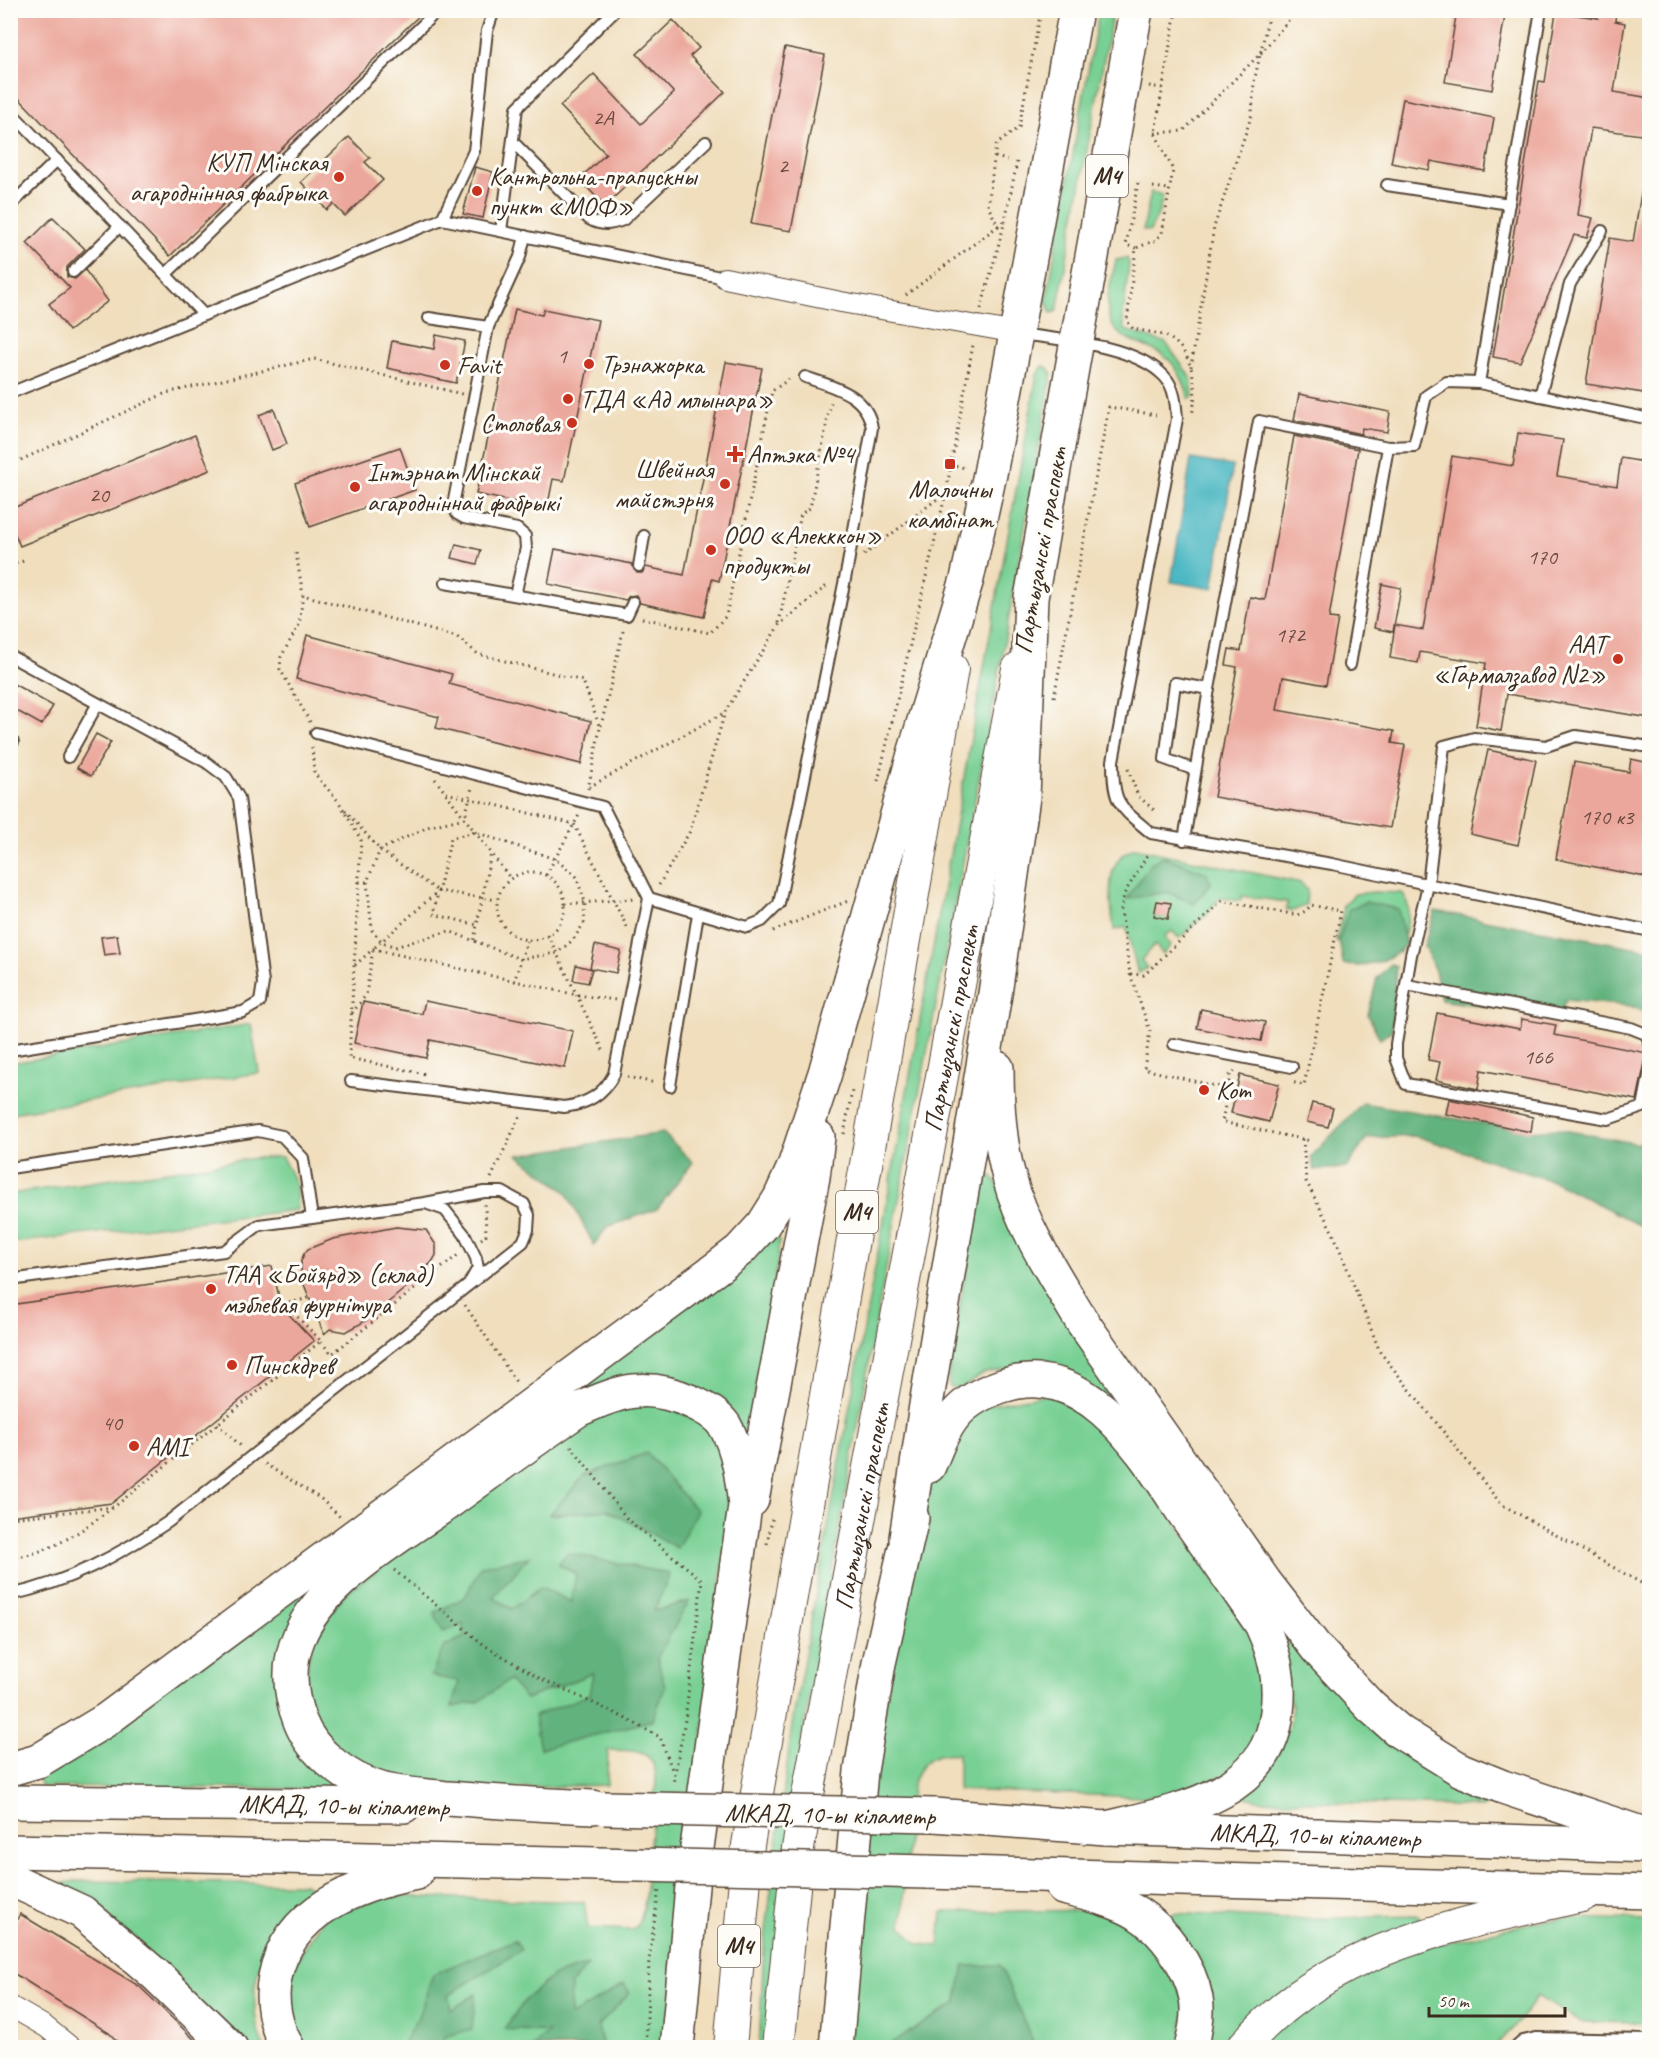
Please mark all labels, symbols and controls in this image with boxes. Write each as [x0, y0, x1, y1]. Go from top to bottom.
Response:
house number: 2А [593, 104, 614, 132]
place label: КУП Мінская агароднінная фабрыка [130, 146, 329, 209]
house number: 2 [778, 152, 790, 180]
road number: М4 [1086, 155, 1128, 197]
place label: Кантрольна-прапускны пункт «МОФ» [489, 160, 699, 223]
marker: КУП Мінская агароднінная фабрыка [332, 170, 346, 184]
marker: Кантрольна-прапускны пункт «МОФ» [470, 184, 484, 198]
house number: 1 [557, 342, 568, 370]
place label: Трэнажорка [601, 348, 706, 381]
place label: Favit [457, 349, 503, 382]
marker: Трэнажорка [582, 357, 596, 371]
marker: Favit [438, 358, 452, 372]
place label: ТДА «Ад млынара» [580, 383, 773, 416]
marker: ТДА «Ад млынара» [561, 392, 575, 406]
place label: Столовая [480, 407, 562, 440]
marker: Столовая [565, 416, 579, 430]
place label: Аптэка №4 [747, 438, 857, 471]
street label: Партызанскі праспект [1006, 443, 1076, 656]
marker: Аптэка №4 [728, 447, 742, 461]
place label: Швейная майстэрня [614, 453, 715, 516]
place label: Інтэрнат Мінскай агародніннай фабрыкі [367, 456, 562, 519]
marker: Малочны камбінат [943, 457, 957, 471]
place label: Малочны камбінат [907, 473, 995, 536]
marker: Швейная майстэрня [718, 477, 732, 491]
marker: Інтэрнат Мінскай агародніннай фабрыкі [348, 480, 362, 494]
house number: 20 [89, 481, 111, 509]
place label: ООО «Алекккон» продукты [723, 519, 882, 582]
marker: ООО «Алекккон» продукты [704, 543, 718, 557]
house number: 170 [1527, 543, 1559, 571]
house number: 172 [1275, 621, 1307, 649]
place label: ААТ «Гармалзавод N2» [1433, 628, 1611, 692]
marker: ААТ «Гармалзавод N2» [1611, 652, 1625, 666]
house number: 170 к3 [1580, 803, 1636, 831]
street label: Партызанскі праспект [916, 921, 987, 1134]
house number: 166 [1523, 1043, 1554, 1071]
place label: Кот [1216, 1074, 1252, 1107]
marker: Кот [1197, 1083, 1211, 1097]
road number: М4 [836, 1191, 878, 1233]
place label: ТАА «Бойярд» (склад) мэблевая фурнітура [223, 1258, 434, 1321]
marker: ТАА «Бойярд» (склад) мэблевая фурнітура [204, 1282, 218, 1296]
place label: Пинскдрев [244, 1349, 339, 1382]
marker: Пинскдрев [225, 1358, 239, 1372]
street label: Партызанскі праспект [827, 1398, 898, 1612]
house number: 40 [102, 1409, 124, 1437]
place label: AMI [146, 1430, 194, 1463]
marker: AMI [127, 1439, 141, 1453]
street label: МКАД, 10-ы кіламетр [239, 1787, 451, 1824]
street label: МКАД, 10-ы кіламетр [725, 1796, 937, 1833]
street label: МКАД, 10-ы кіламетр [1210, 1815, 1422, 1855]
road number: М4 [718, 1925, 760, 1967]
scale bar [1429, 1980, 1566, 2018]
text: 50 m [1438, 1990, 1471, 2012]

